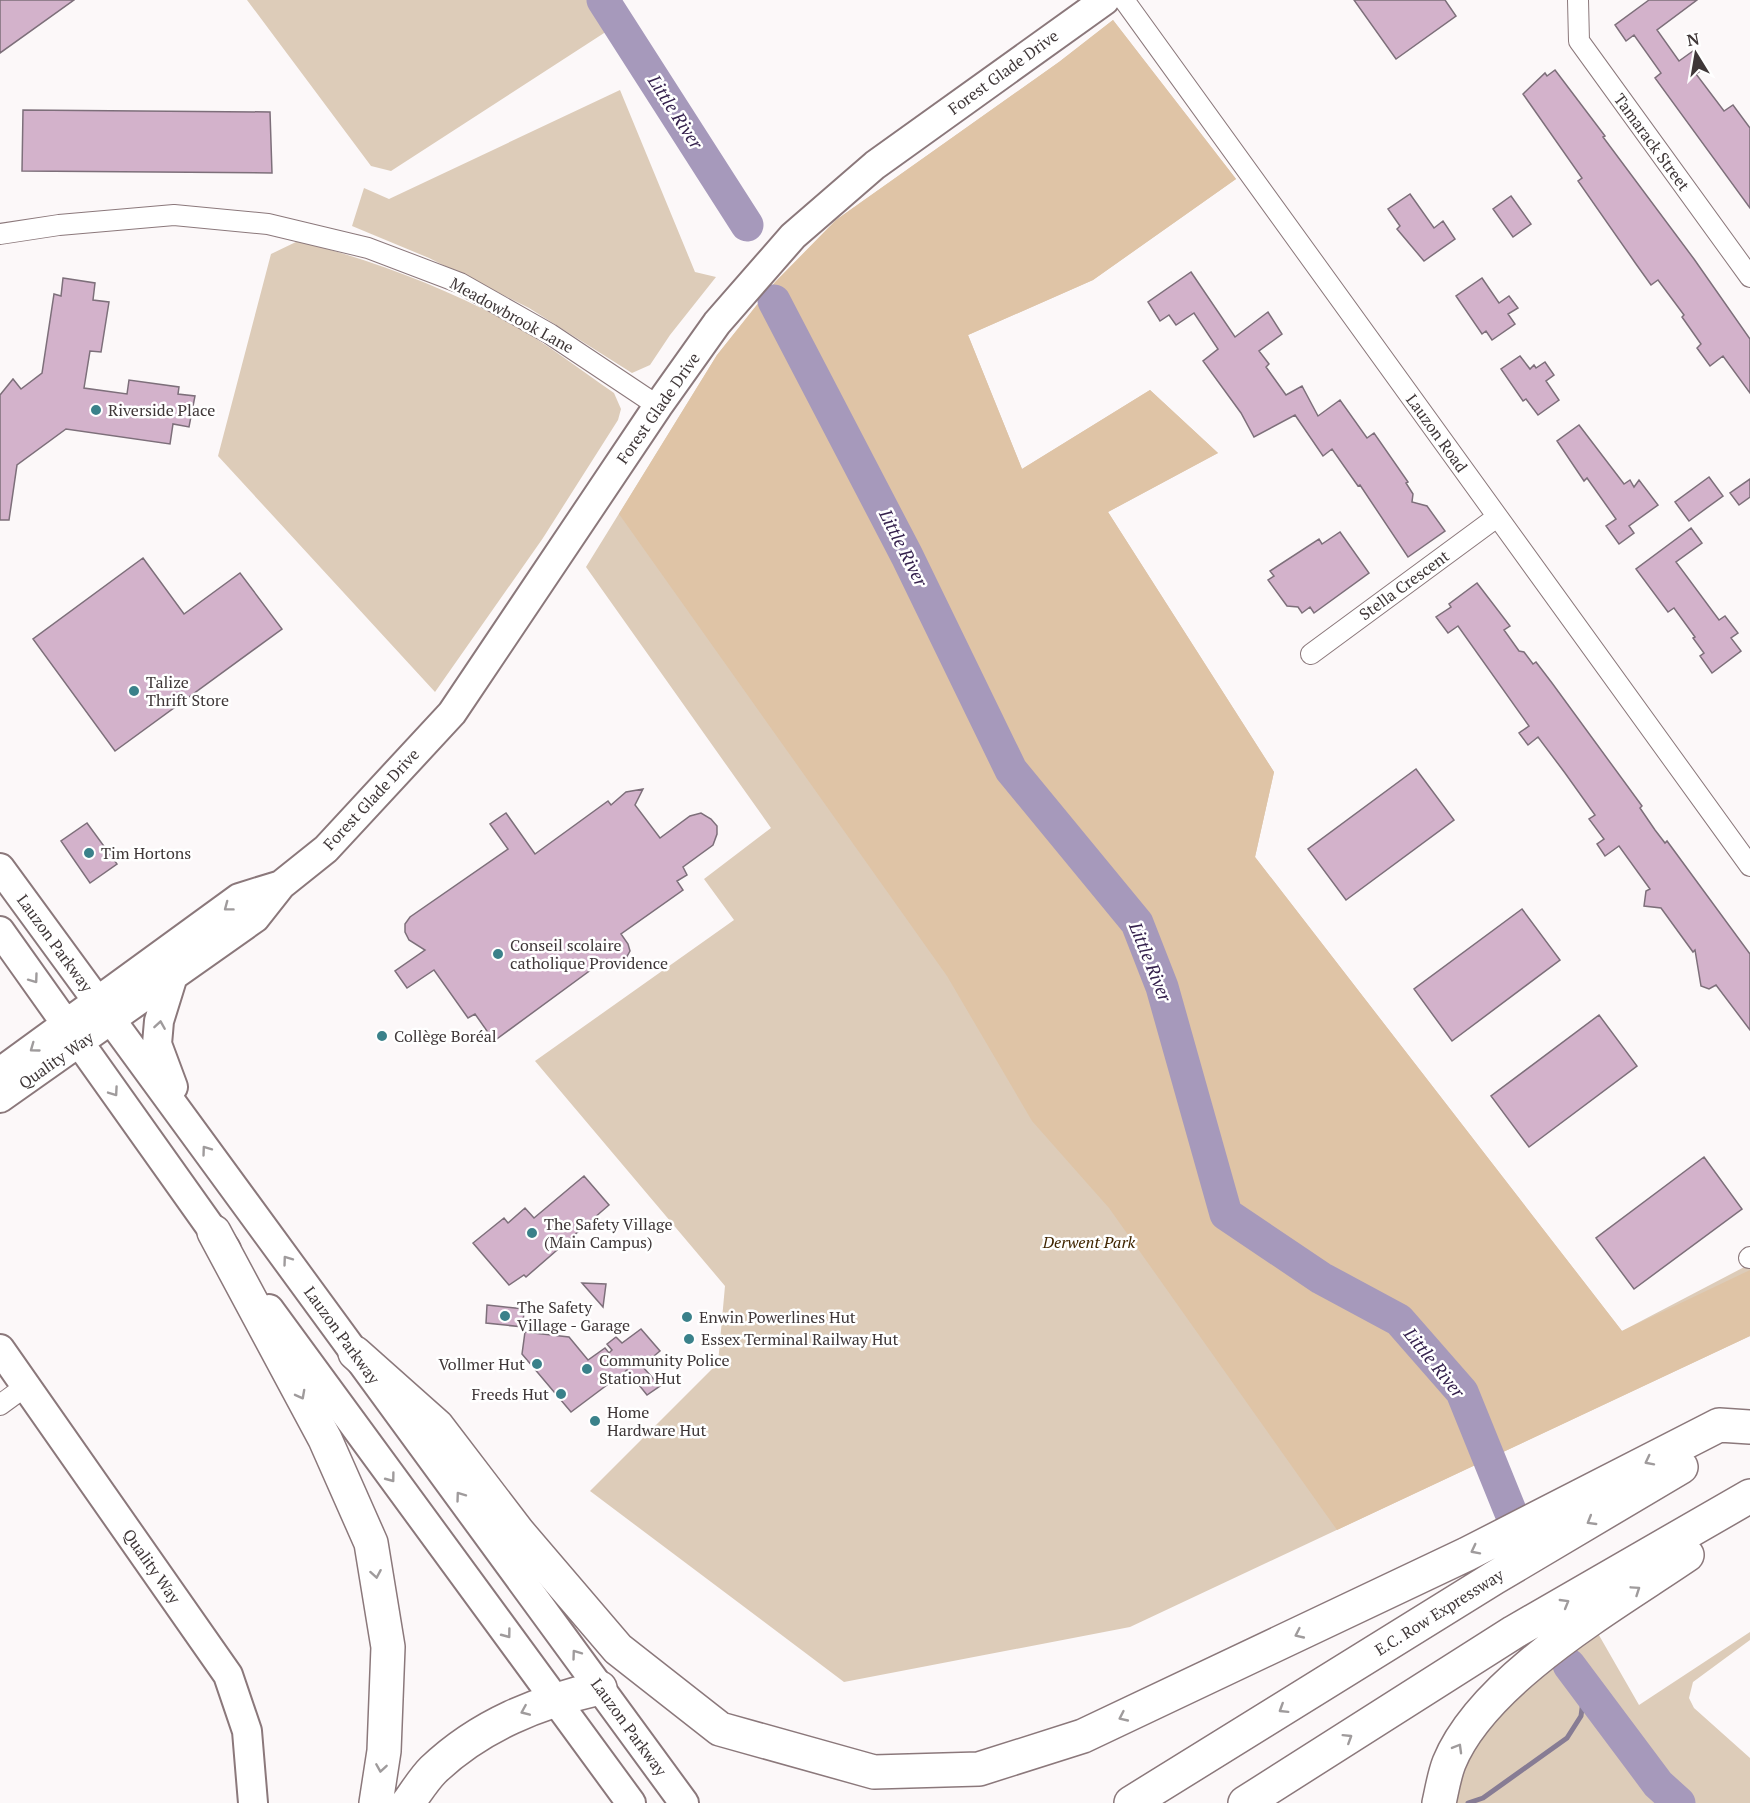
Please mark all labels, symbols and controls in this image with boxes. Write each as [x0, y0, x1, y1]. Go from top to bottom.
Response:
street label: Forest Glade Drive [943, 24, 1063, 120]
north arrow [1666, 24, 1726, 84]
text: N [1685, 27, 1701, 51]
water label: Little River [642, 69, 709, 154]
street label: Tamarack Street [1609, 89, 1695, 195]
street label: Meadowbrook Lane [446, 272, 578, 358]
street label: Forest Glade Drive [611, 348, 705, 468]
street label: Lauzon Road [1401, 389, 1473, 477]
place label: Riverside Place [108, 399, 215, 421]
marker: Riverside Place [89, 403, 103, 417]
water label: Little River [874, 504, 934, 591]
street label: Stella Crescent [1355, 545, 1453, 625]
place label: Talize Thrift Store [146, 671, 229, 711]
marker: Talize Thrift Store [127, 684, 141, 698]
street label: Forest Glade Drive [318, 743, 424, 855]
place label: Tim Hortons [101, 842, 191, 864]
marker: Tim Hortons [82, 846, 96, 860]
street label: Lauzon Parkway [12, 890, 98, 997]
one-way arrow [223, 900, 234, 911]
water label: Little River [1124, 917, 1178, 1006]
place label: Conseil scolaire catholique Providence [510, 934, 668, 974]
marker: Conseil scolaire catholique Providence [491, 947, 505, 961]
one-way arrow [27, 972, 38, 983]
one-way arrow [153, 1020, 165, 1030]
place label: Collège Boréal [394, 1025, 497, 1047]
street label: Quality Way [14, 1026, 99, 1094]
marker: Collège Boréal [375, 1029, 389, 1043]
one-way arrow [30, 1041, 41, 1052]
one-way arrow [107, 1085, 118, 1096]
one-way arrow [203, 1145, 214, 1156]
place label: The Safety Village (Main Campus) [544, 1213, 672, 1253]
marker: The Safety Village (Main Campus) [525, 1226, 539, 1240]
park label: Derwent Park [1042, 1231, 1136, 1253]
one-way arrow [283, 1255, 294, 1266]
street label: Lauzon Parkway [299, 1282, 385, 1389]
place label: The Safety Village - Garage [517, 1296, 630, 1336]
place label: Enwin Powerlines Hut [699, 1306, 856, 1328]
marker: The Safety Village - Garage [498, 1309, 512, 1323]
marker: Enwin Powerlines Hut [680, 1310, 694, 1324]
water label: Little River [1399, 1322, 1471, 1403]
place label: Essex Terminal Railway Hut [701, 1328, 899, 1350]
marker: Essex Terminal Railway Hut [682, 1332, 696, 1346]
place label: Community Police Station Hut [599, 1349, 730, 1389]
place label: Vollmer Hut [438, 1353, 525, 1375]
marker: Vollmer Hut [530, 1357, 544, 1371]
marker: Community Police Station Hut [580, 1362, 594, 1376]
place label: Freeds Hut [472, 1383, 549, 1405]
marker: Freeds Hut [554, 1387, 568, 1401]
one-way arrow [294, 1389, 305, 1399]
place label: Home Hardware Hut [607, 1401, 706, 1441]
marker: Home Hardware Hut [588, 1414, 602, 1428]
one-way arrow [1644, 1454, 1655, 1465]
one-way arrow [383, 1471, 394, 1482]
one-way arrow [456, 1492, 467, 1503]
one-way arrow [1587, 1513, 1597, 1525]
street label: Quality Way [118, 1524, 186, 1609]
one-way arrow [1470, 1542, 1481, 1554]
street label: E.C. Row Expressway [1370, 1563, 1508, 1661]
one-way arrow [369, 1569, 382, 1579]
one-way arrow [1629, 1586, 1640, 1597]
one-way arrow [1559, 1599, 1569, 1610]
one-way arrow [1294, 1626, 1305, 1638]
one-way arrow [500, 1628, 511, 1639]
one-way arrow [572, 1649, 583, 1660]
street label: Lauzon Parkway [586, 1674, 672, 1781]
one-way arrow [1279, 1701, 1289, 1713]
one-way arrow [520, 1704, 531, 1716]
one-way arrow [1118, 1710, 1129, 1722]
one-way arrow [1342, 1733, 1352, 1745]
one-way arrow [1450, 1744, 1462, 1754]
one-way arrow [376, 1763, 388, 1772]

